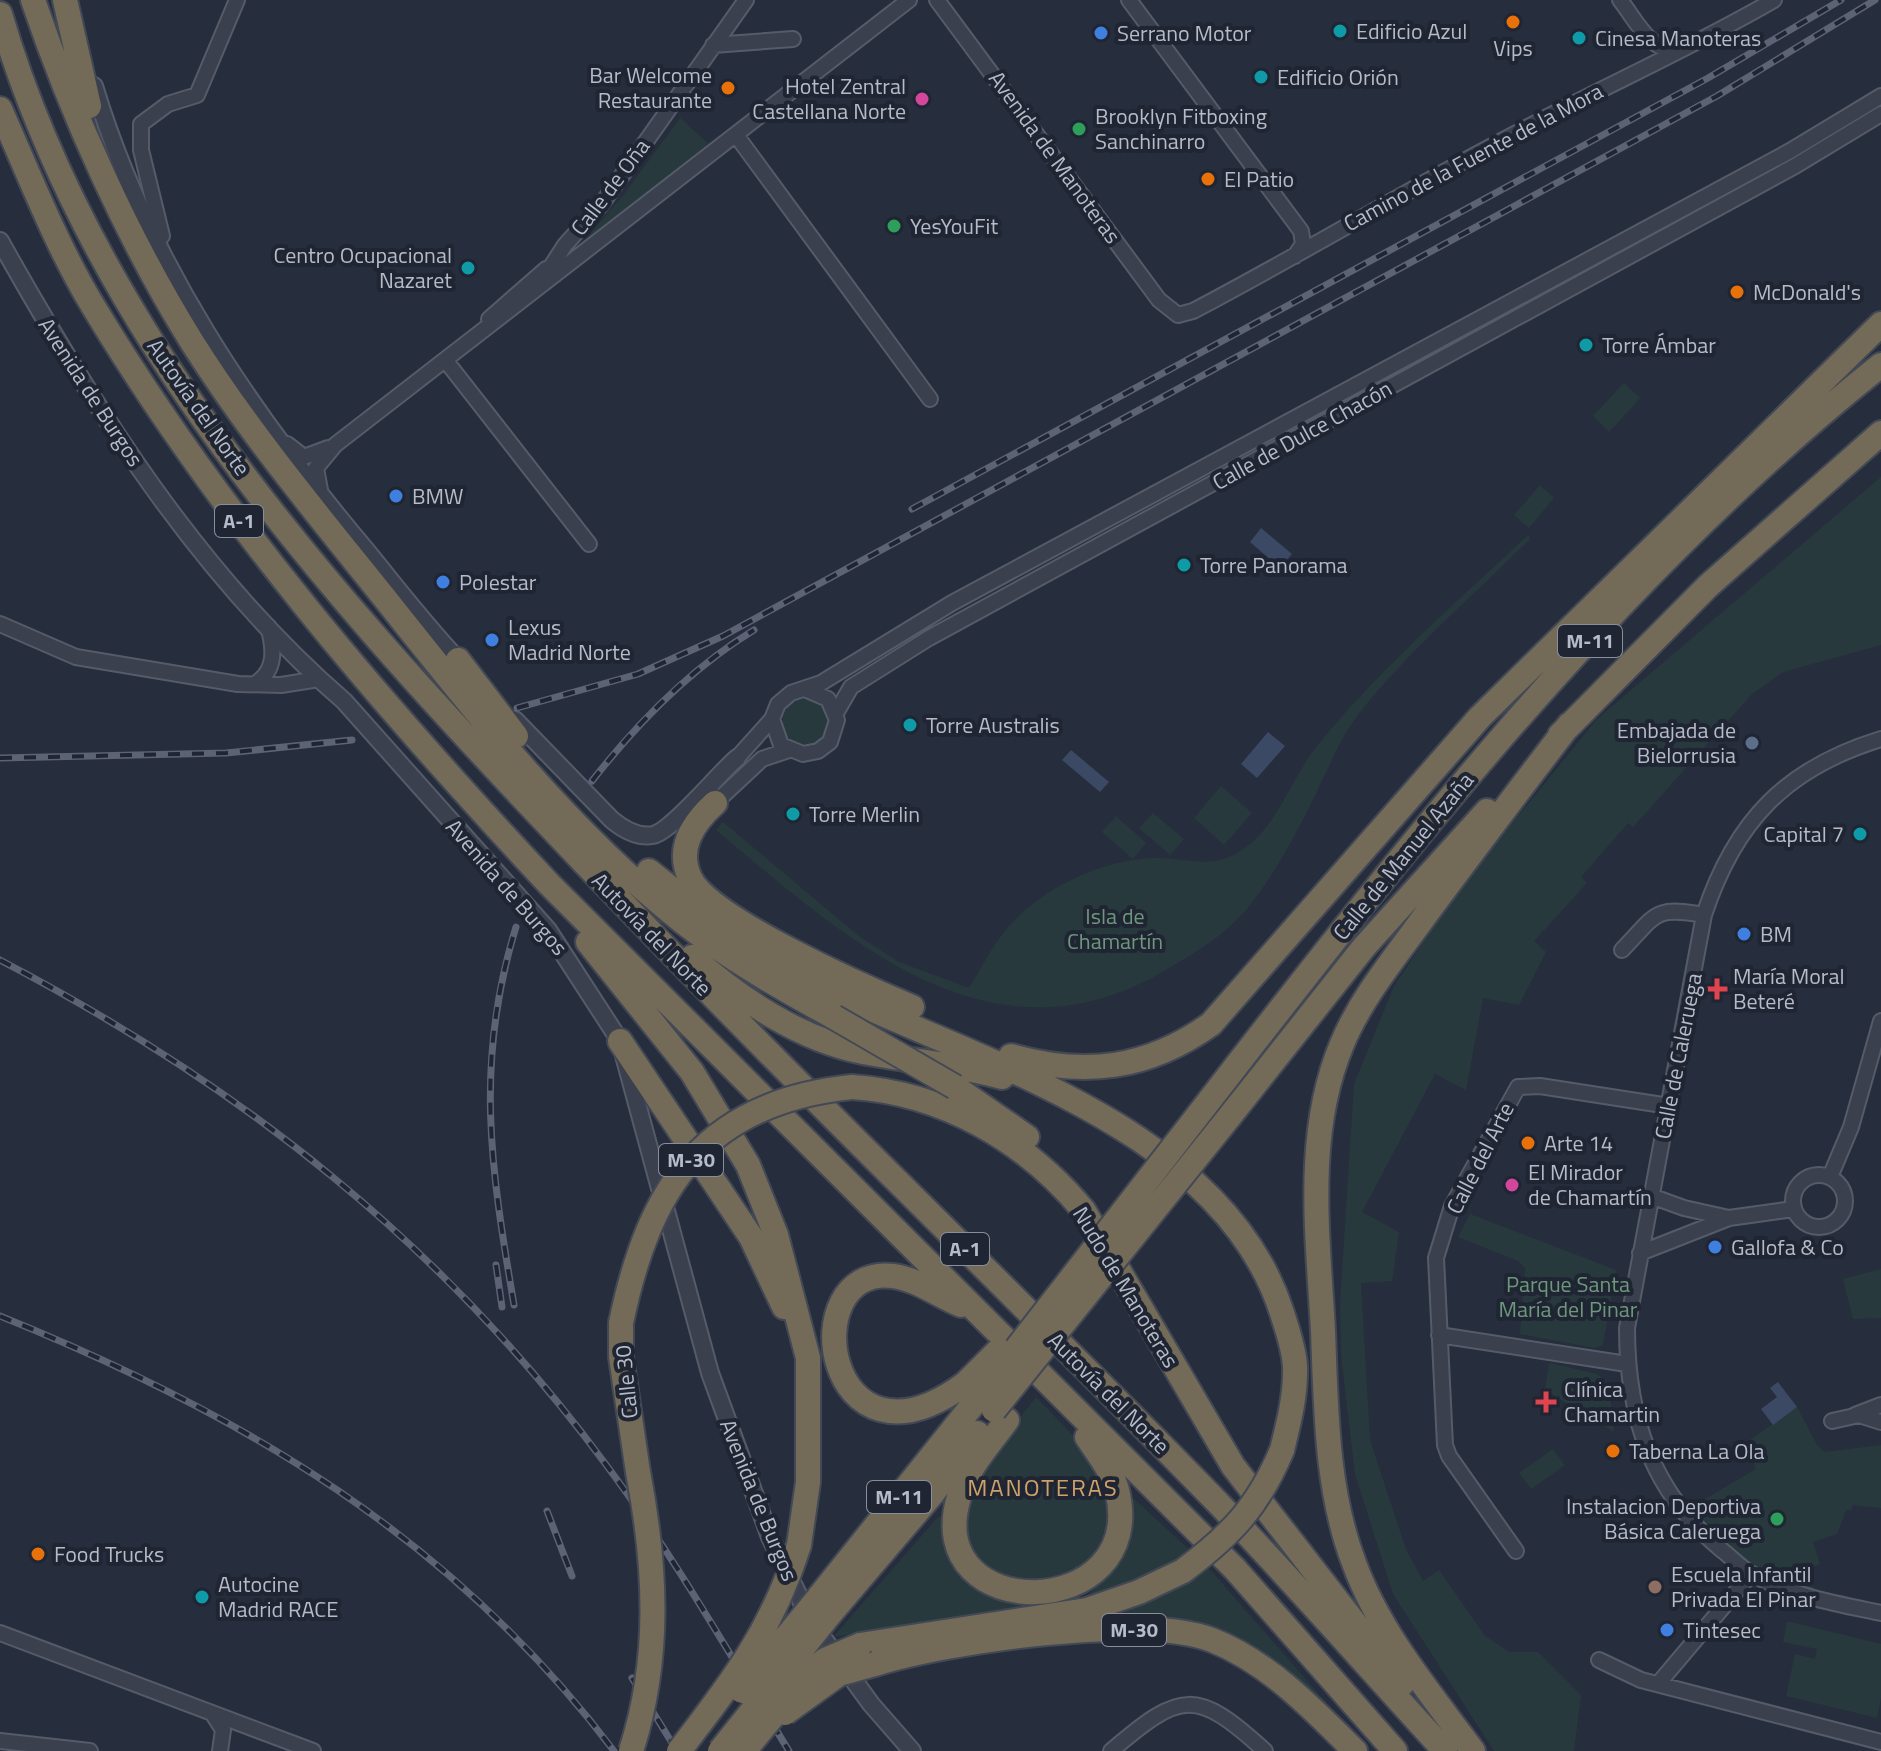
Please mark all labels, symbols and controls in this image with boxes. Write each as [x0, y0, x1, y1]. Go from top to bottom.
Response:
marker: Vips [1504, 13, 1522, 31]
place label: Edificio Azul [1356, 14, 1467, 48]
place label: Serrano Motor [1117, 16, 1252, 50]
place label: Cinesa Manoteras [1595, 21, 1761, 55]
marker: Edificio Azul [1331, 22, 1349, 40]
marker: Serrano Motor [1092, 24, 1110, 42]
marker: Cinesa Manoteras [1570, 29, 1588, 47]
place label: Vips [1493, 31, 1533, 65]
place label: Bar Welcome Restaurante [589, 58, 712, 117]
place label: Edificio Orión [1277, 60, 1399, 94]
street label: Avenida de Manoteras [981, 63, 1129, 251]
marker: Edificio Orión [1252, 68, 1270, 86]
place label: Hotel Zentral Castellana Norte [752, 69, 906, 128]
street label: Camino de la Fuente de la Mora [1337, 74, 1609, 240]
marker: Bar Welcome Restaurante [719, 79, 737, 97]
marker: Hotel Zentral Castellana Norte [913, 90, 931, 108]
place label: Brooklyn Fitboxing Sanchinarro [1095, 99, 1267, 158]
marker: Brooklyn Fitboxing Sanchinarro [1070, 120, 1088, 138]
street label: Calle de Oña [562, 131, 658, 243]
place label: El Patio [1224, 162, 1294, 196]
marker: El Patio [1199, 170, 1217, 188]
place label: YesYouFit [910, 209, 998, 243]
marker: YesYouFit [885, 217, 903, 235]
place label: Centro Ocupacional Nazaret [273, 238, 452, 297]
marker: Centro Ocupacional Nazaret [459, 259, 477, 277]
place label: McDonald's [1753, 275, 1861, 309]
marker: McDonald's [1728, 283, 1746, 301]
street label: Avenida de Burgos [30, 311, 152, 473]
place label: Torre Ámbar [1602, 328, 1716, 362]
street label: Autovía del Norte [139, 331, 259, 483]
marker: Torre Ámbar [1577, 336, 1595, 354]
street label: Calle de Dulce Chacón [1206, 371, 1398, 499]
place label: BMW [412, 479, 464, 513]
marker: BMW [387, 487, 405, 505]
road number: A-1 [215, 505, 263, 537]
place label: Torre Panorama [1200, 548, 1348, 582]
marker: Torre Panorama [1175, 556, 1193, 574]
place label: Polestar [459, 565, 537, 599]
marker: Polestar [434, 573, 452, 591]
place label: Lexus Madrid Norte [508, 610, 631, 669]
road number: M-11 [1558, 625, 1622, 657]
marker: Lexus Madrid Norte [483, 631, 501, 649]
place label: Torre Australis [926, 708, 1060, 742]
place label: Embajada de Bielorrusia [1617, 713, 1736, 772]
marker: Torre Australis [901, 716, 919, 734]
marker: Embajada de Bielorrusia [1743, 734, 1761, 752]
street label: Calle de Manuel Azaña [1324, 765, 1482, 947]
place label: Torre Merlin [809, 797, 920, 831]
marker: Torre Merlin [784, 805, 802, 823]
street label: Avenida de Burgos [438, 811, 576, 963]
place label: Capital 7 [1764, 817, 1844, 851]
marker: Capital 7 [1851, 825, 1869, 843]
street label: Autovía del Norte [584, 864, 720, 1004]
park label: Isla de Chamartín [1067, 899, 1163, 958]
place label: BM [1760, 917, 1792, 951]
marker: BM [1735, 925, 1753, 943]
place label: María Moral Beteré [1733, 959, 1845, 1018]
street label: Calle de Caleruega [1645, 970, 1711, 1142]
marker: María Moral Beteré [1708, 980, 1726, 998]
street label: Calle del Arte [1437, 1096, 1523, 1220]
place label: Arte 14 [1544, 1126, 1613, 1160]
marker: Arte 14 [1519, 1134, 1537, 1152]
road number: M-30 [659, 1144, 723, 1176]
place label: El Mirador de Chamartín [1528, 1155, 1652, 1214]
marker: El Mirador de Chamartín [1503, 1176, 1521, 1194]
street label: Nudo de Manoteras [1064, 1200, 1188, 1374]
place label: Gallofa & Co [1731, 1230, 1844, 1264]
road number: A-1 [941, 1233, 989, 1265]
marker: Gallofa & Co [1706, 1238, 1724, 1256]
park label: Parque Santa María del Pinar [1499, 1267, 1638, 1326]
street label: Autovía del Norte [1040, 1324, 1178, 1462]
street label: Calle 30 [605, 1344, 647, 1420]
place label: Clínica Chamartin [1564, 1372, 1660, 1431]
marker: Clínica Chamartin [1535, 1391, 1557, 1413]
street label: Avenida de Burgos [711, 1414, 807, 1586]
place label: Taberna La Ola [1629, 1434, 1765, 1468]
marker: Taberna La Ola [1604, 1442, 1622, 1460]
district label: MANOTERAS [967, 1469, 1119, 1505]
road number: M-11 [867, 1481, 931, 1513]
place label: Instalacion Deportiva Básica Caleruega [1566, 1489, 1761, 1548]
marker: Instalacion Deportiva Básica Caleruega [1768, 1510, 1786, 1528]
place label: Food Trucks [54, 1537, 164, 1571]
marker: Food Trucks [29, 1545, 47, 1563]
place label: Escuela Infantil Privada El Pinar [1671, 1557, 1816, 1616]
place label: Autocine Madrid RACE [218, 1567, 338, 1626]
marker: Escuela Infantil Privada El Pinar [1646, 1578, 1664, 1596]
marker: Autocine Madrid RACE [193, 1588, 211, 1606]
place label: Tintesec [1683, 1613, 1761, 1647]
road number: M-30 [1102, 1614, 1166, 1646]
marker: Tintesec [1658, 1621, 1676, 1639]

